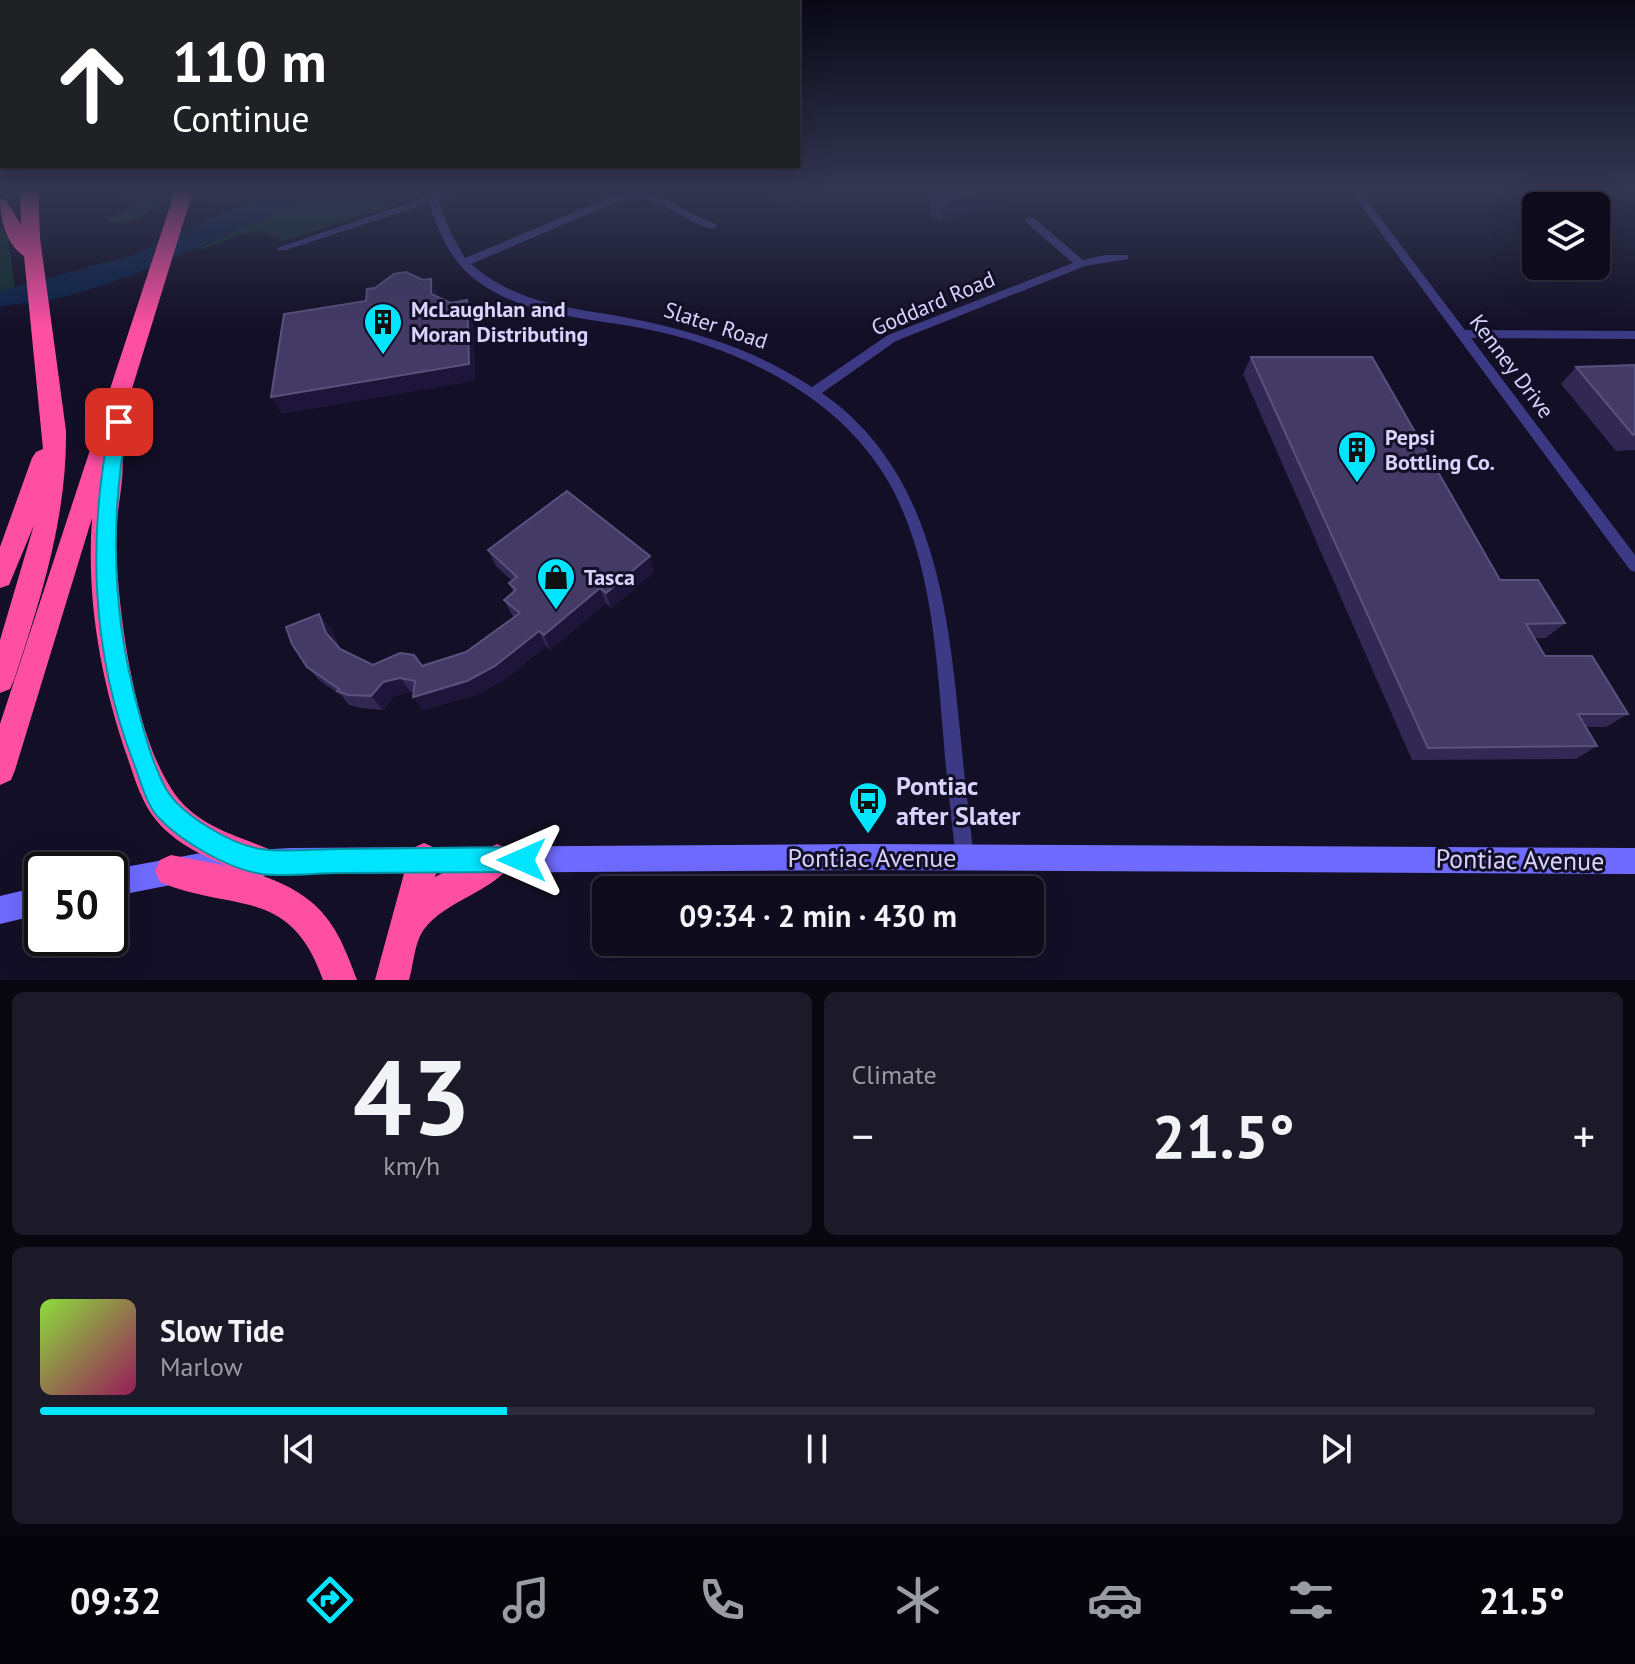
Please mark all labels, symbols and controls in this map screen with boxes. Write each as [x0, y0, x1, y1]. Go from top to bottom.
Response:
text: 110 m [172, 25, 327, 97]
icon: ahead [40, 32, 144, 136]
text: Continue [172, 95, 310, 142]
map controls [1522, 192, 1610, 280]
button: layers [1522, 192, 1610, 280]
street label: Goddard Road [867, 264, 999, 342]
place label: McLaughlan and Moran Distributing [411, 295, 588, 348]
street label: Slater Road [661, 295, 771, 355]
building icon: McLaughlan and Moran Distributing [362, 301, 404, 356]
street label: Kenney Drive [1464, 308, 1560, 424]
pin [85, 388, 153, 456]
icon: arrive [97, 400, 141, 444]
place label: Pepsi Bottling Co. [1385, 423, 1495, 476]
building icon: Pepsi Bottling Co. [1336, 429, 1378, 484]
shop icon: Tasca [535, 556, 577, 611]
place label: Tasca [584, 563, 635, 591]
place label: Pontiac after Slater [896, 769, 1021, 832]
bus stop icon: Pontiac after Slater [847, 780, 889, 835]
position arrow [480, 818, 564, 902]
street label: Pontiac Avenue [788, 841, 956, 874]
street label: Pontiac Avenue [1435, 842, 1605, 877]
speed limit sign: 50 [24, 852, 128, 956]
text: 09:34 · 2 min · 430 m [679, 896, 957, 935]
text: 43 [353, 1029, 471, 1164]
text: Climate [852, 1058, 937, 1091]
text: 21.5° [1152, 1097, 1295, 1175]
text: − [852, 1107, 874, 1164]
text: + [1573, 1107, 1595, 1164]
text: km/h [383, 1149, 440, 1182]
text: Slow Tide [160, 1311, 285, 1350]
text: Marlow [160, 1350, 243, 1383]
icon: previous [277, 1427, 321, 1471]
icon: pause [795, 1427, 839, 1471]
icon: next [1314, 1427, 1358, 1471]
icon: directions [302, 1572, 358, 1628]
icon: music [498, 1572, 554, 1628]
icon: phone [694, 1572, 750, 1628]
icon: climate [890, 1572, 946, 1628]
icon: car [1087, 1572, 1143, 1628]
icon: filters [1283, 1572, 1339, 1628]
text: 09:32 [70, 1577, 161, 1624]
text: 21.5° [1479, 1577, 1565, 1624]

